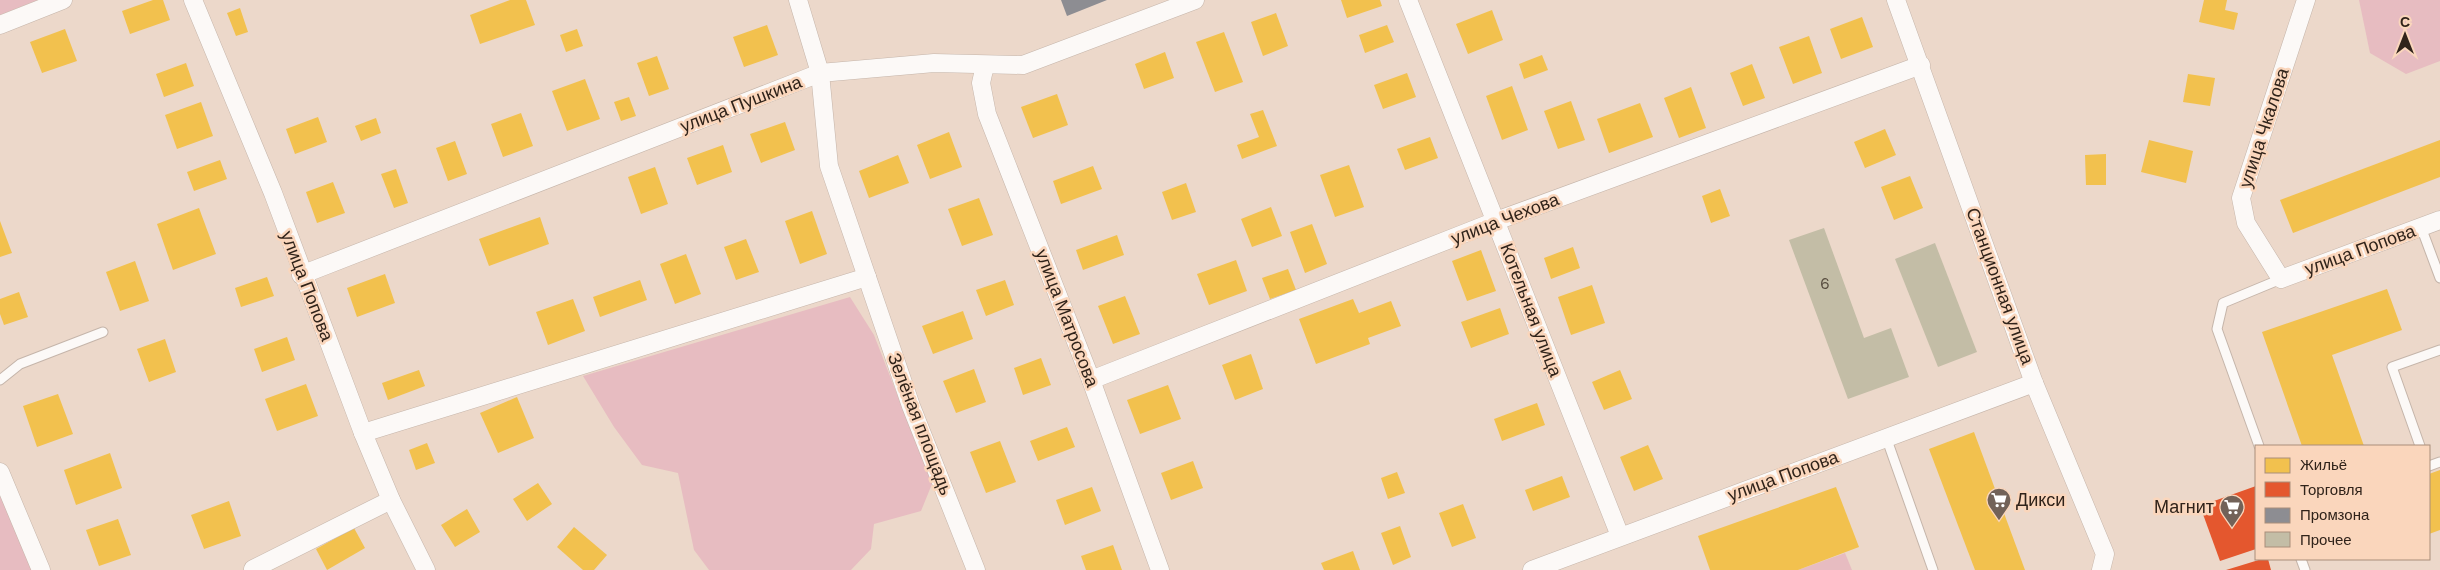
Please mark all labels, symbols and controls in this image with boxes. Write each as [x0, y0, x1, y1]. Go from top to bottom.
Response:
north arrow [2380, 10, 2430, 60]
text: С [2400, 13, 2410, 31]
street label: улица Чкалова [2233, 64, 2295, 191]
street label: улица Пушкина [677, 69, 806, 138]
street label: улица Чехова [1447, 187, 1563, 251]
street label: Станционная улица [1960, 204, 2040, 369]
street label: улица Попова [2301, 218, 2420, 281]
street label: улица Попова [275, 227, 339, 346]
street label: Котельная улица [1494, 240, 1568, 381]
street label: улица Матросова [1030, 246, 1105, 391]
house number: 6 [1820, 274, 1830, 294]
street label: Зелёная площадь [882, 349, 958, 499]
street label: улица Попова [1724, 444, 1843, 507]
legend [2255, 445, 2430, 560]
text: Жильё [2300, 455, 2347, 475]
text: Торговля [2300, 480, 2363, 500]
supermarket icon: Дикси [1986, 487, 2012, 521]
place label: Дикси [2016, 488, 2065, 512]
supermarket icon: Магнит [2219, 494, 2245, 528]
place label: Магнит [2154, 495, 2214, 519]
text: Промзона [2300, 505, 2370, 525]
text: Прочее [2300, 530, 2352, 550]

